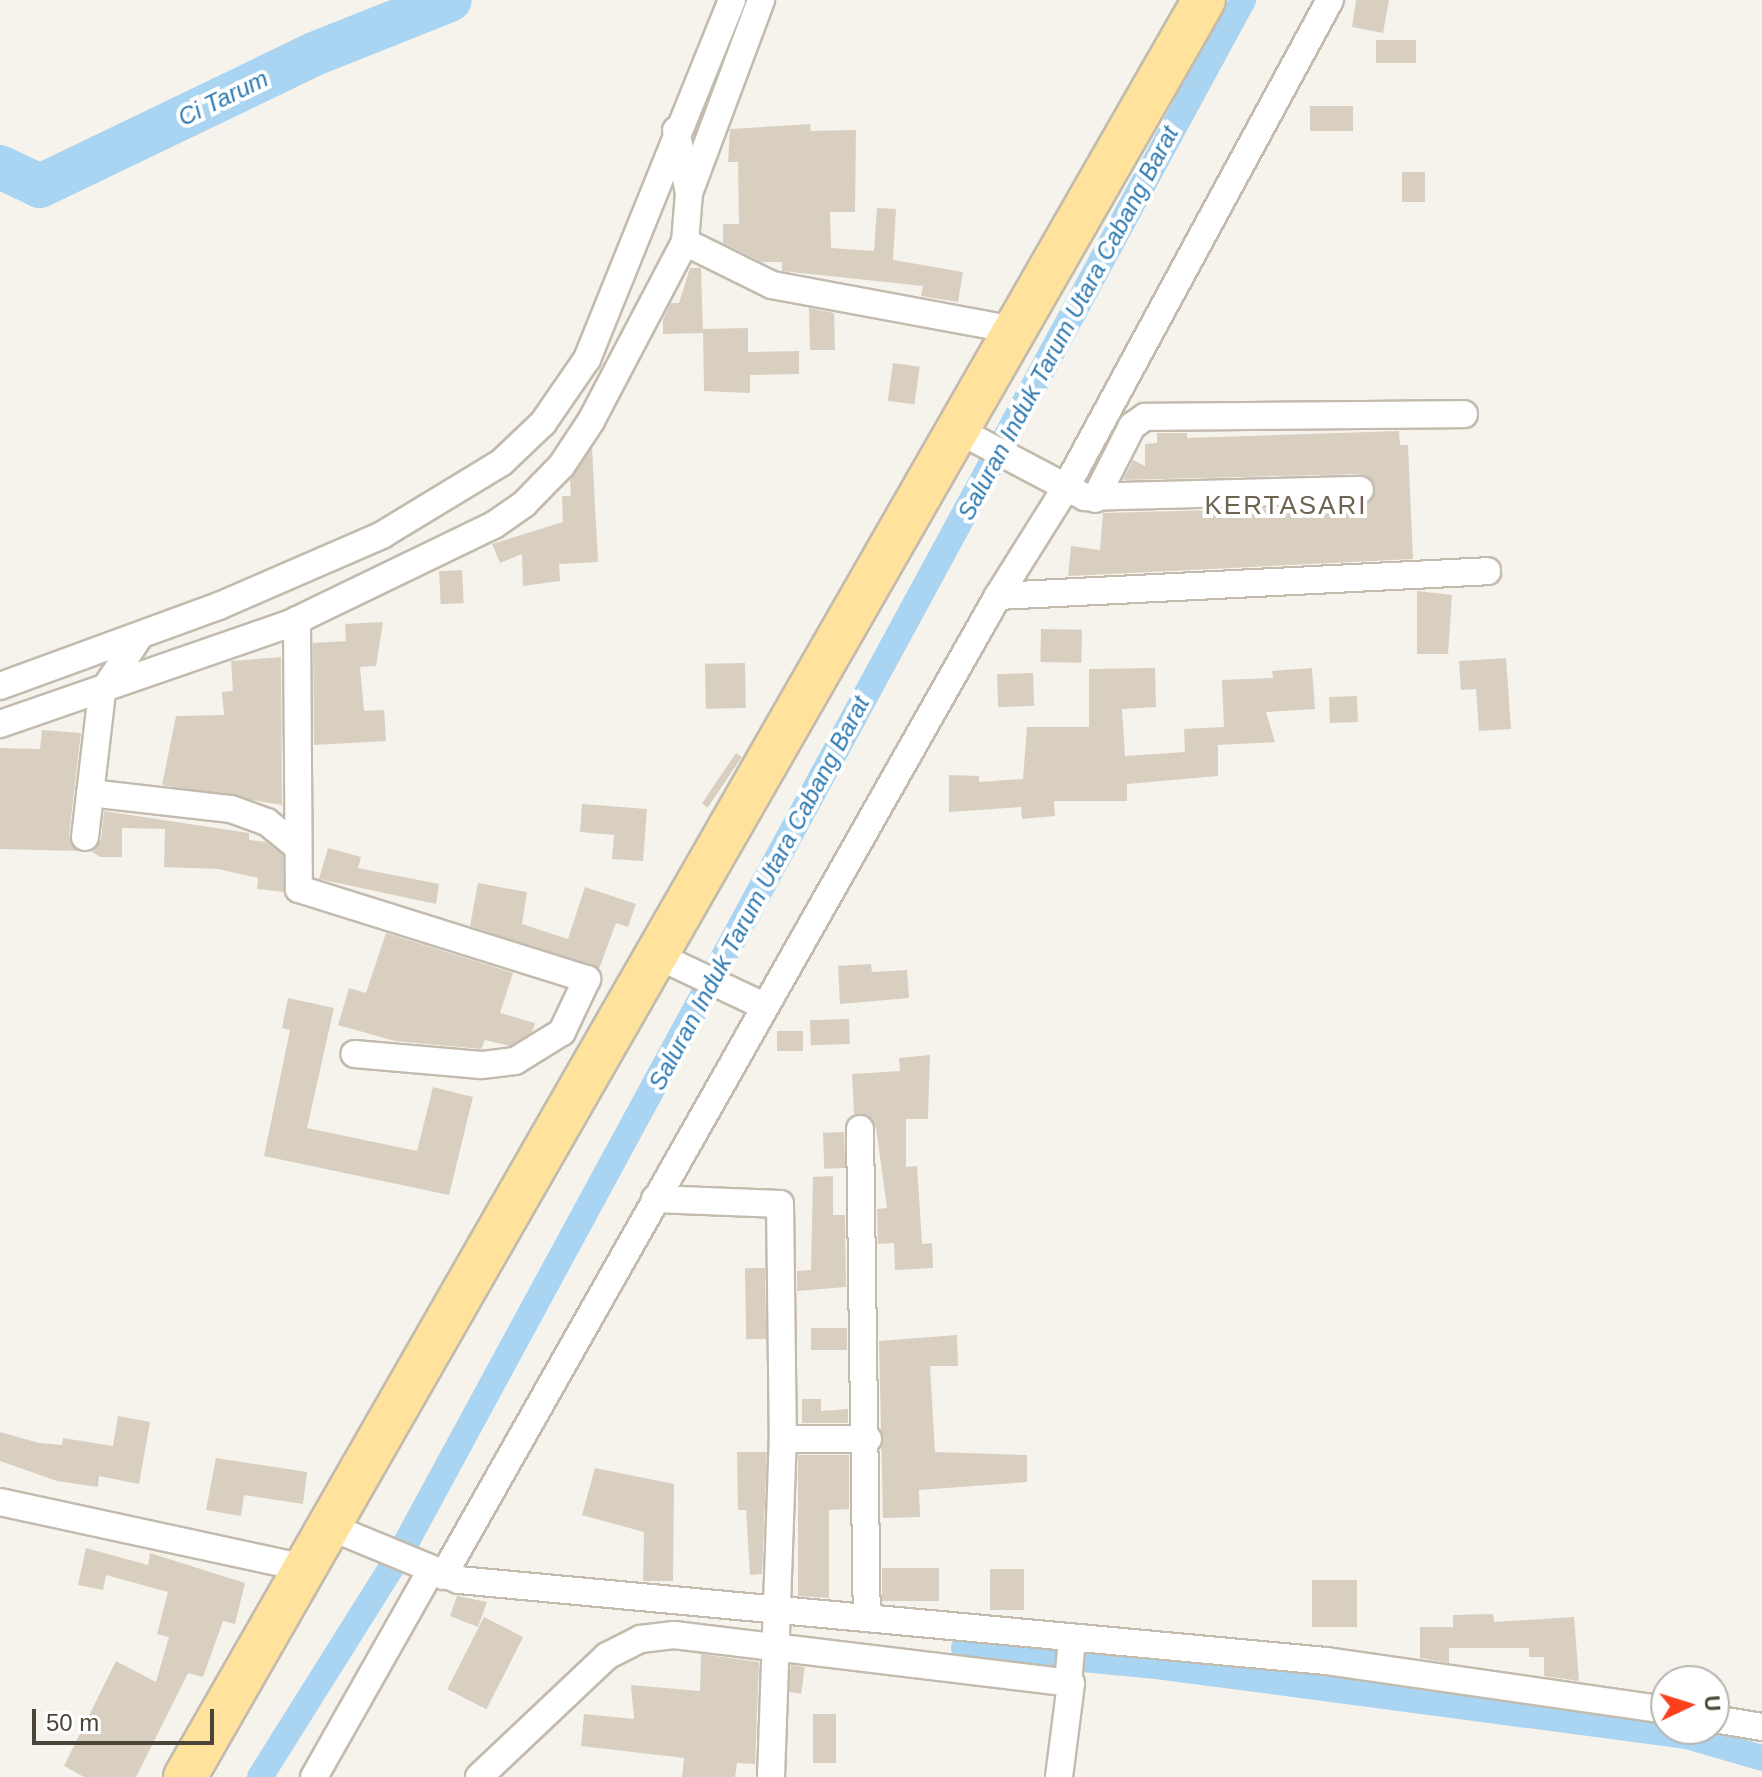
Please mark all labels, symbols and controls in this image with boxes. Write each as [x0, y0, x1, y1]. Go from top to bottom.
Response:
water label: Ci Tarum [173, 64, 273, 132]
water label: Saluran Induk Tarum Utara Cabang Barat [952, 121, 1184, 525]
district label: KERTASARI [1205, 490, 1367, 522]
water label: Saluran Induk Tarum Utara Cabang Barat [643, 691, 875, 1095]
north arrow [1650, 1665, 1730, 1745]
scale bar [36, 1693, 218, 1743]
text: U [1699, 1695, 1725, 1712]
text: 50 m [46, 1709, 99, 1736]

